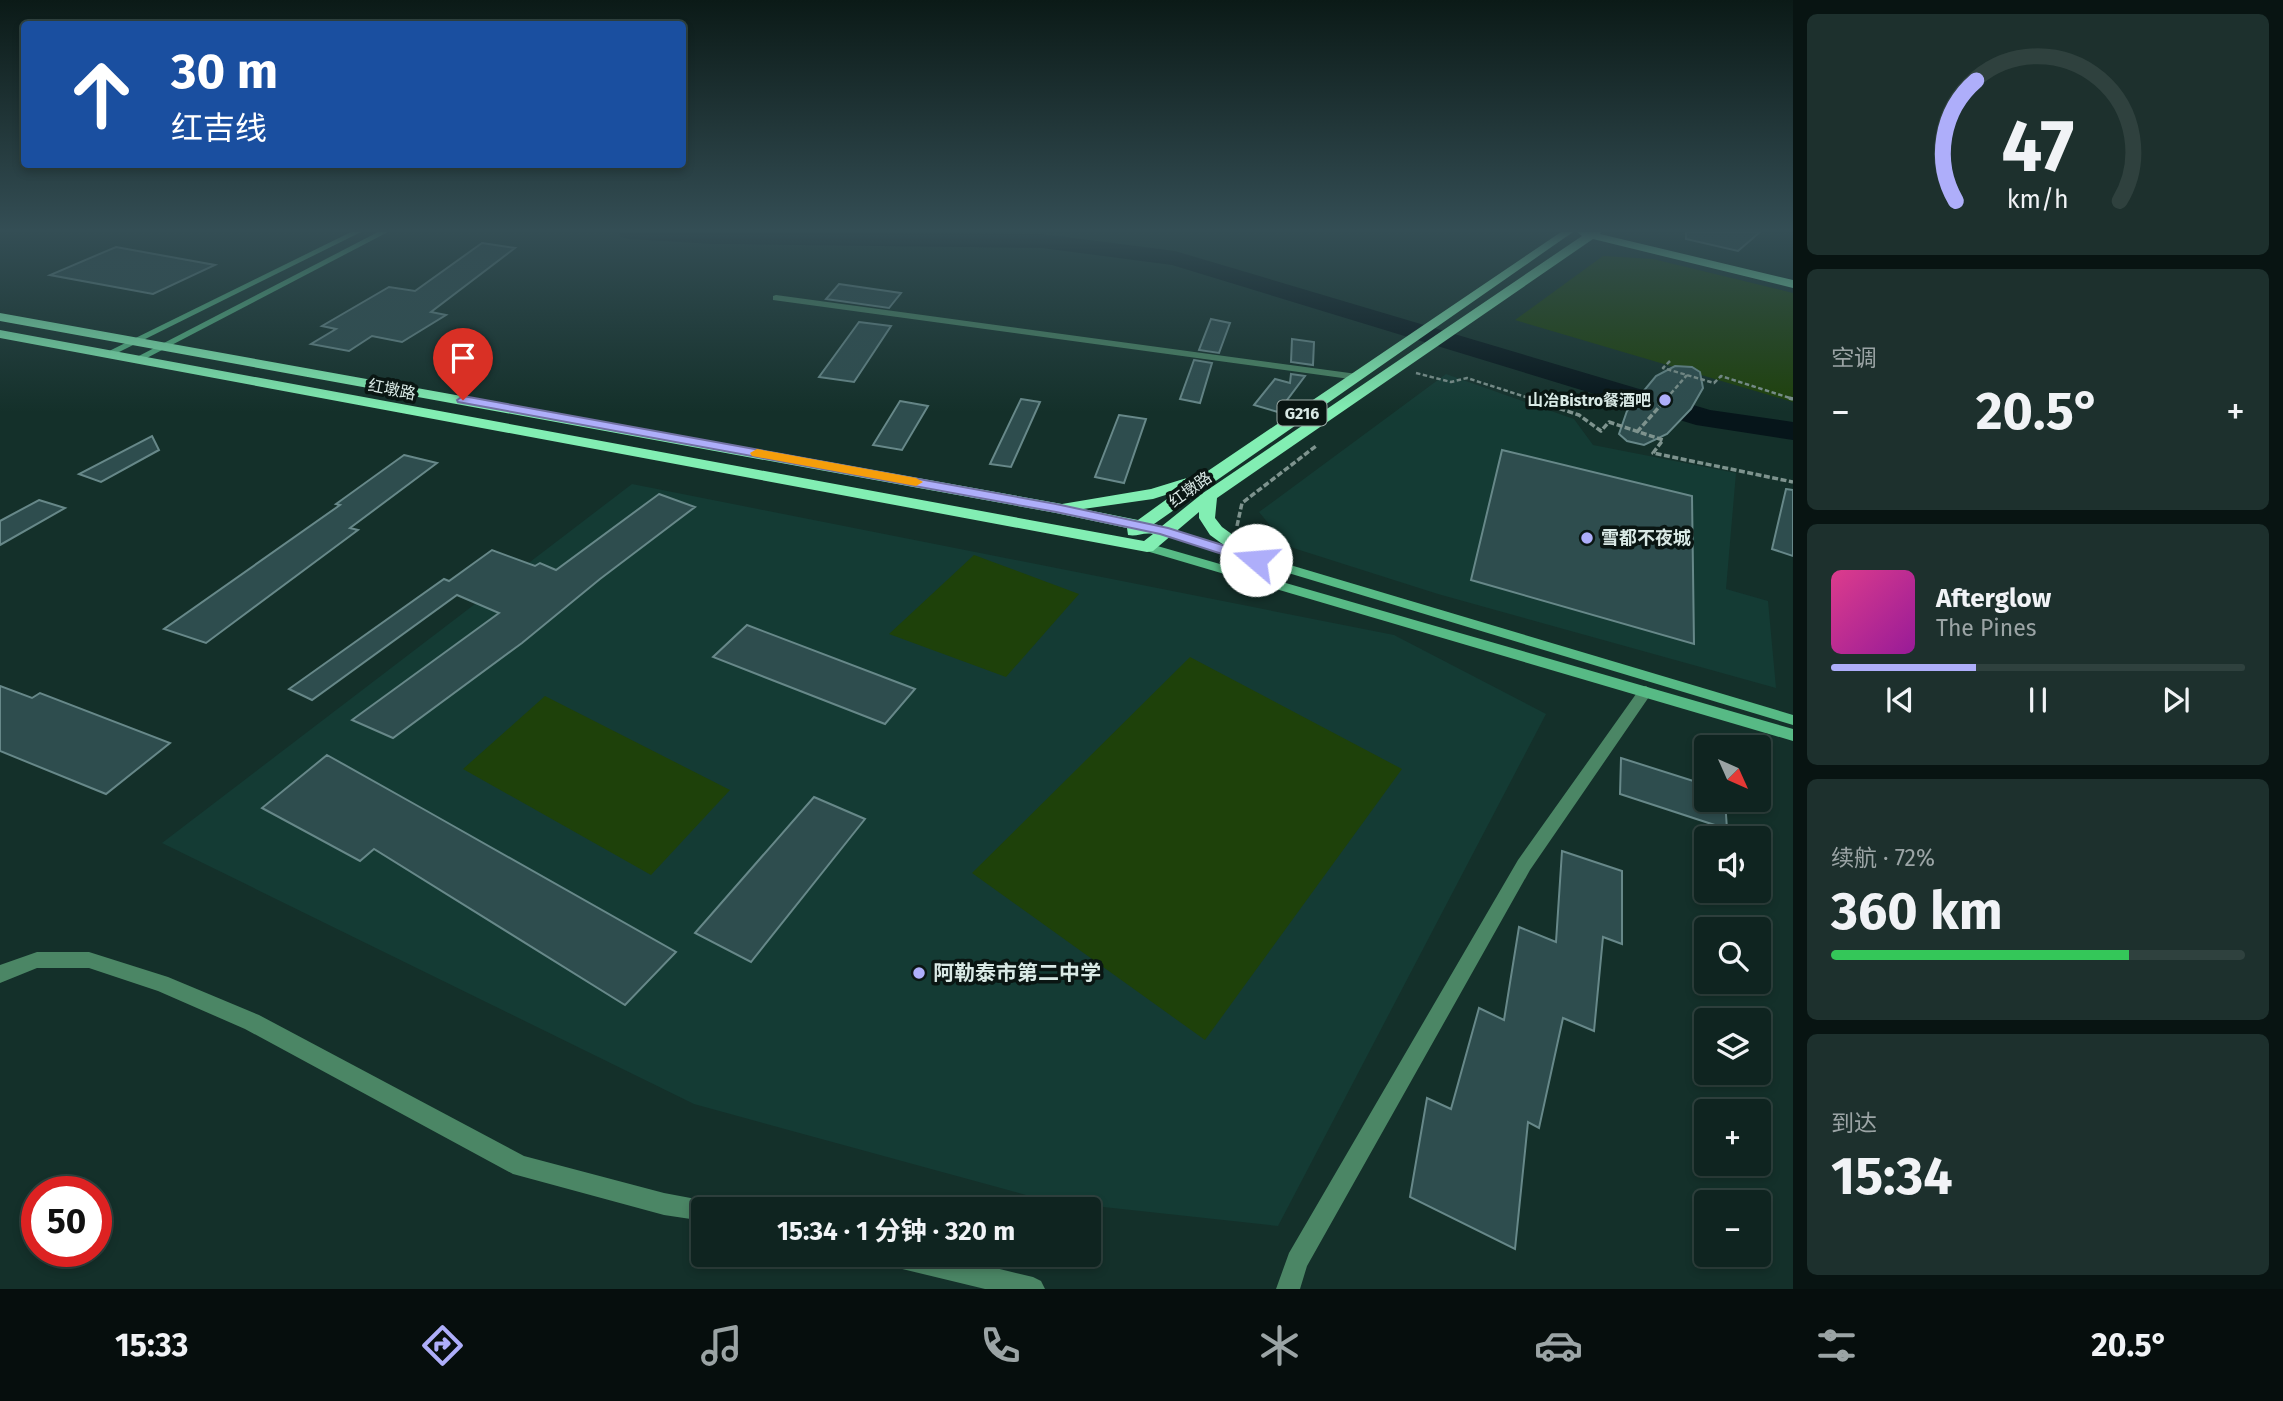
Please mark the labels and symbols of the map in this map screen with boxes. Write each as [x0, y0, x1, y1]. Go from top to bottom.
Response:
pin [433, 328, 493, 400]
street label: 红墩路 [367, 376, 417, 403]
place label: 山冶Bistro餐酒吧 [1527, 391, 1651, 410]
marker: 山冶Bistro餐酒吧 [1657, 392, 1673, 408]
road number: G216 [1278, 400, 1326, 426]
street label: 红墩路 [1165, 468, 1215, 511]
position arrow [1219, 523, 1293, 597]
place label: 雪都不夜城 [1601, 527, 1691, 549]
marker: 雪都不夜城 [1579, 530, 1595, 546]
north arrow [1694, 735, 1771, 812]
place label: 阿勒泰市第二中学 [933, 960, 1101, 986]
marker: 阿勒泰市第二中学 [911, 965, 927, 981]
speed limit sign: 50 [21, 1176, 112, 1267]

